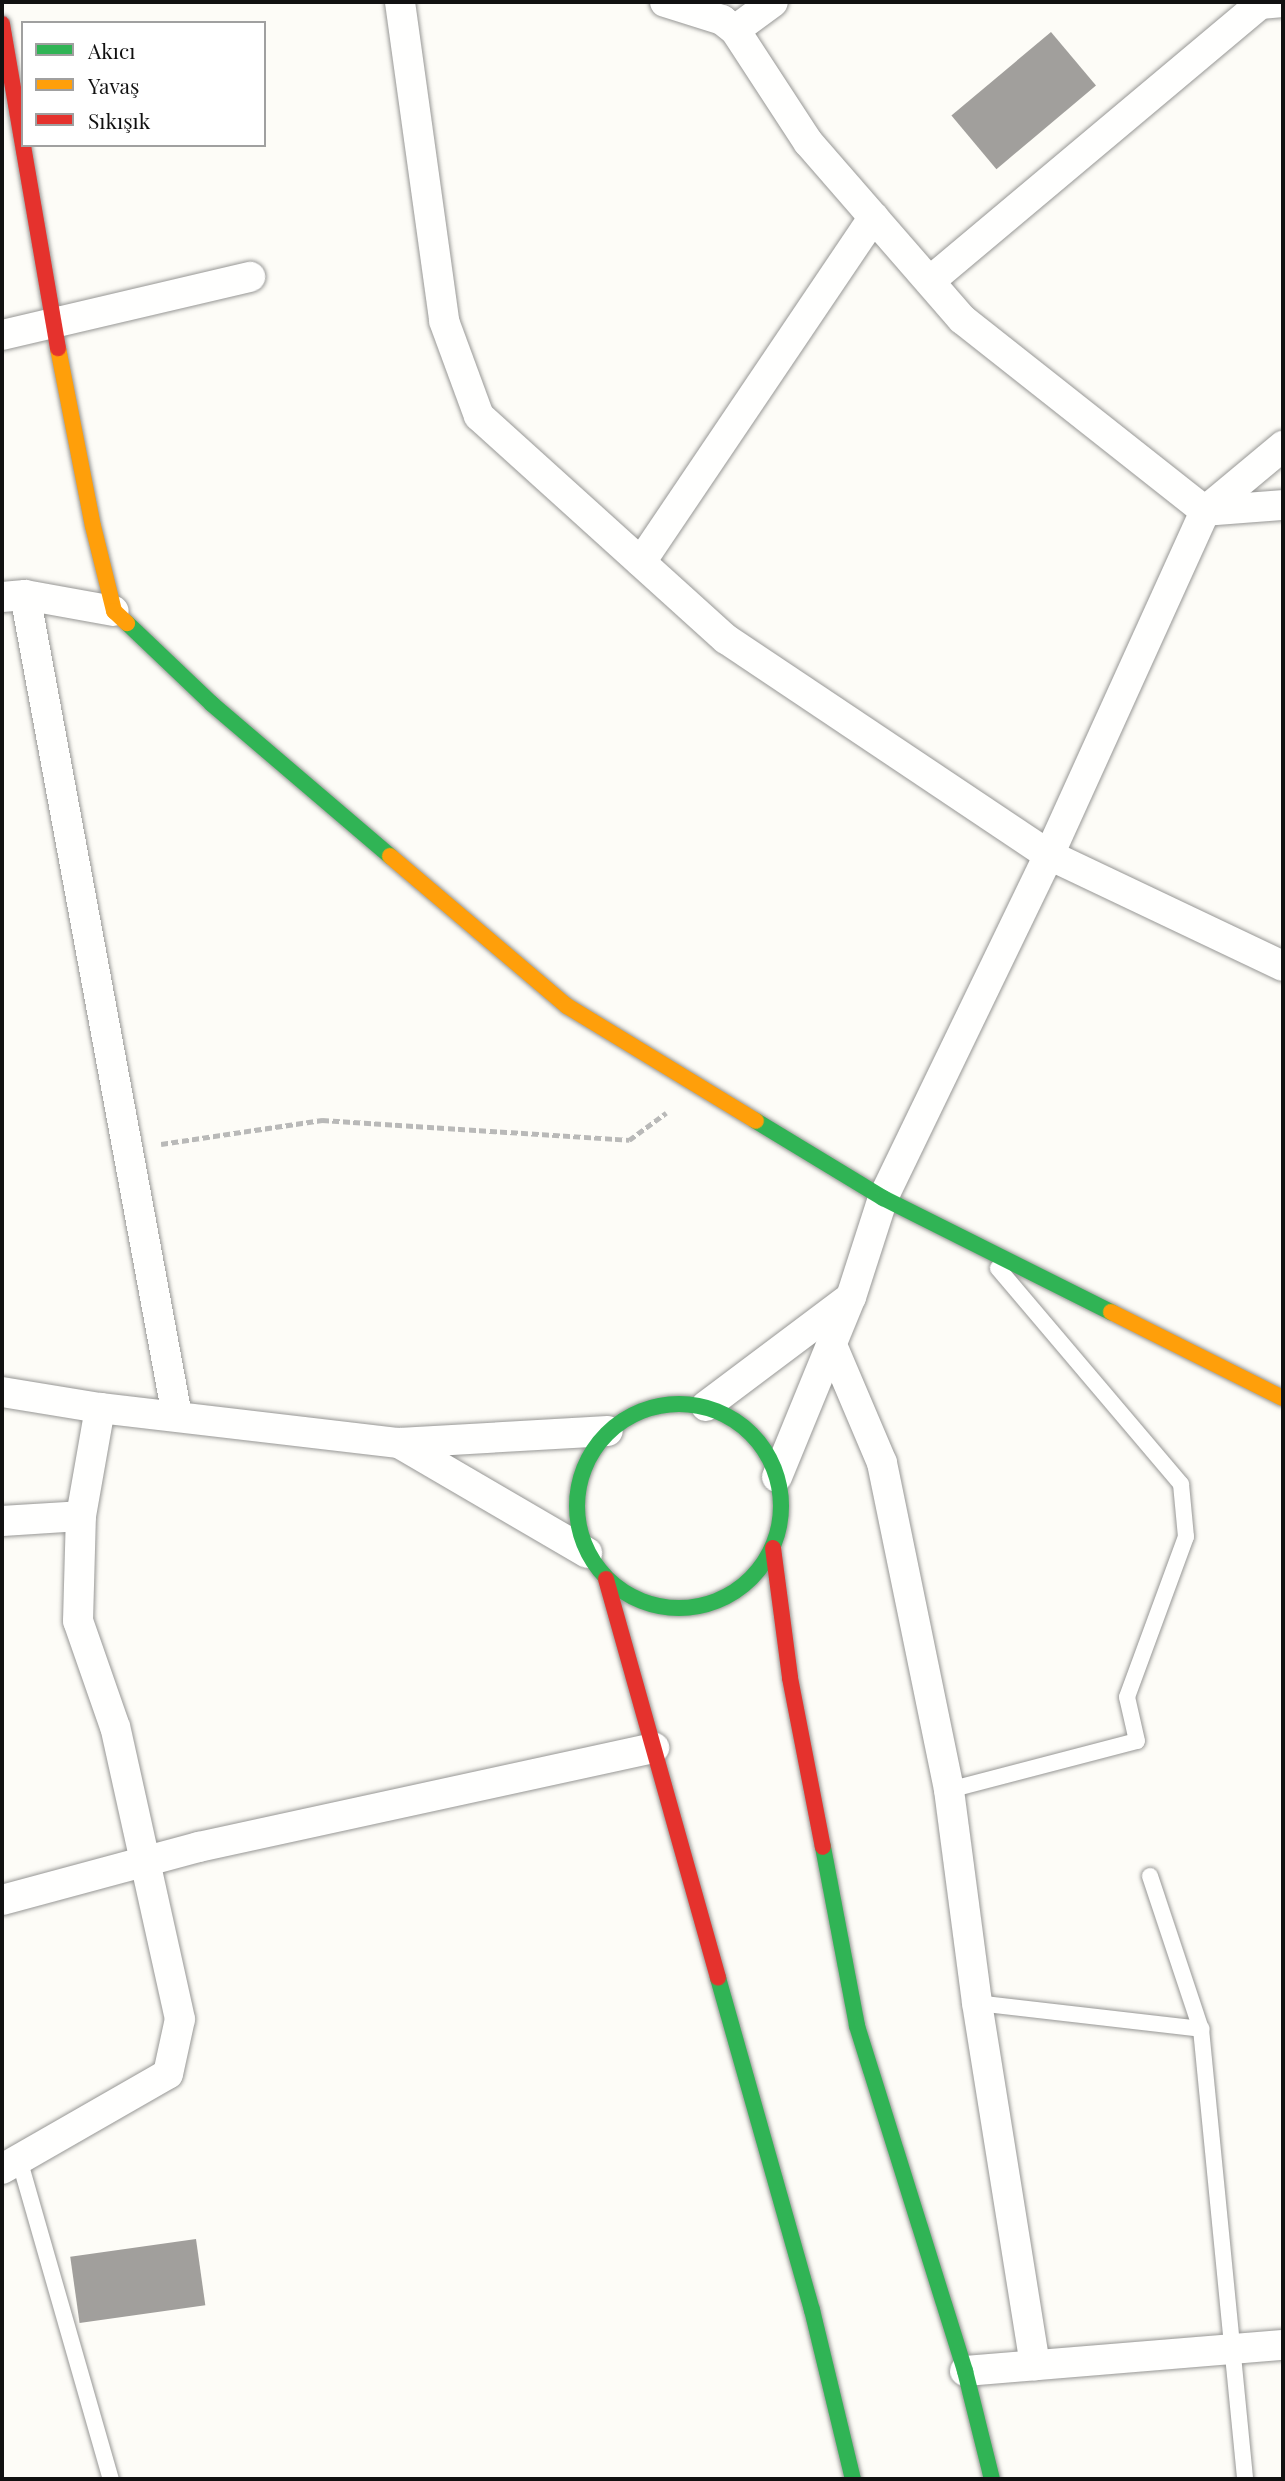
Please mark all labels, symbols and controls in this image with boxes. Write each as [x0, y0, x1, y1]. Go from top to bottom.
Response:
legend [21, 21, 266, 147]
text: Akıcı [88, 36, 135, 64]
text: Yavaş [88, 71, 139, 99]
text: Sıkışık [88, 106, 150, 134]

